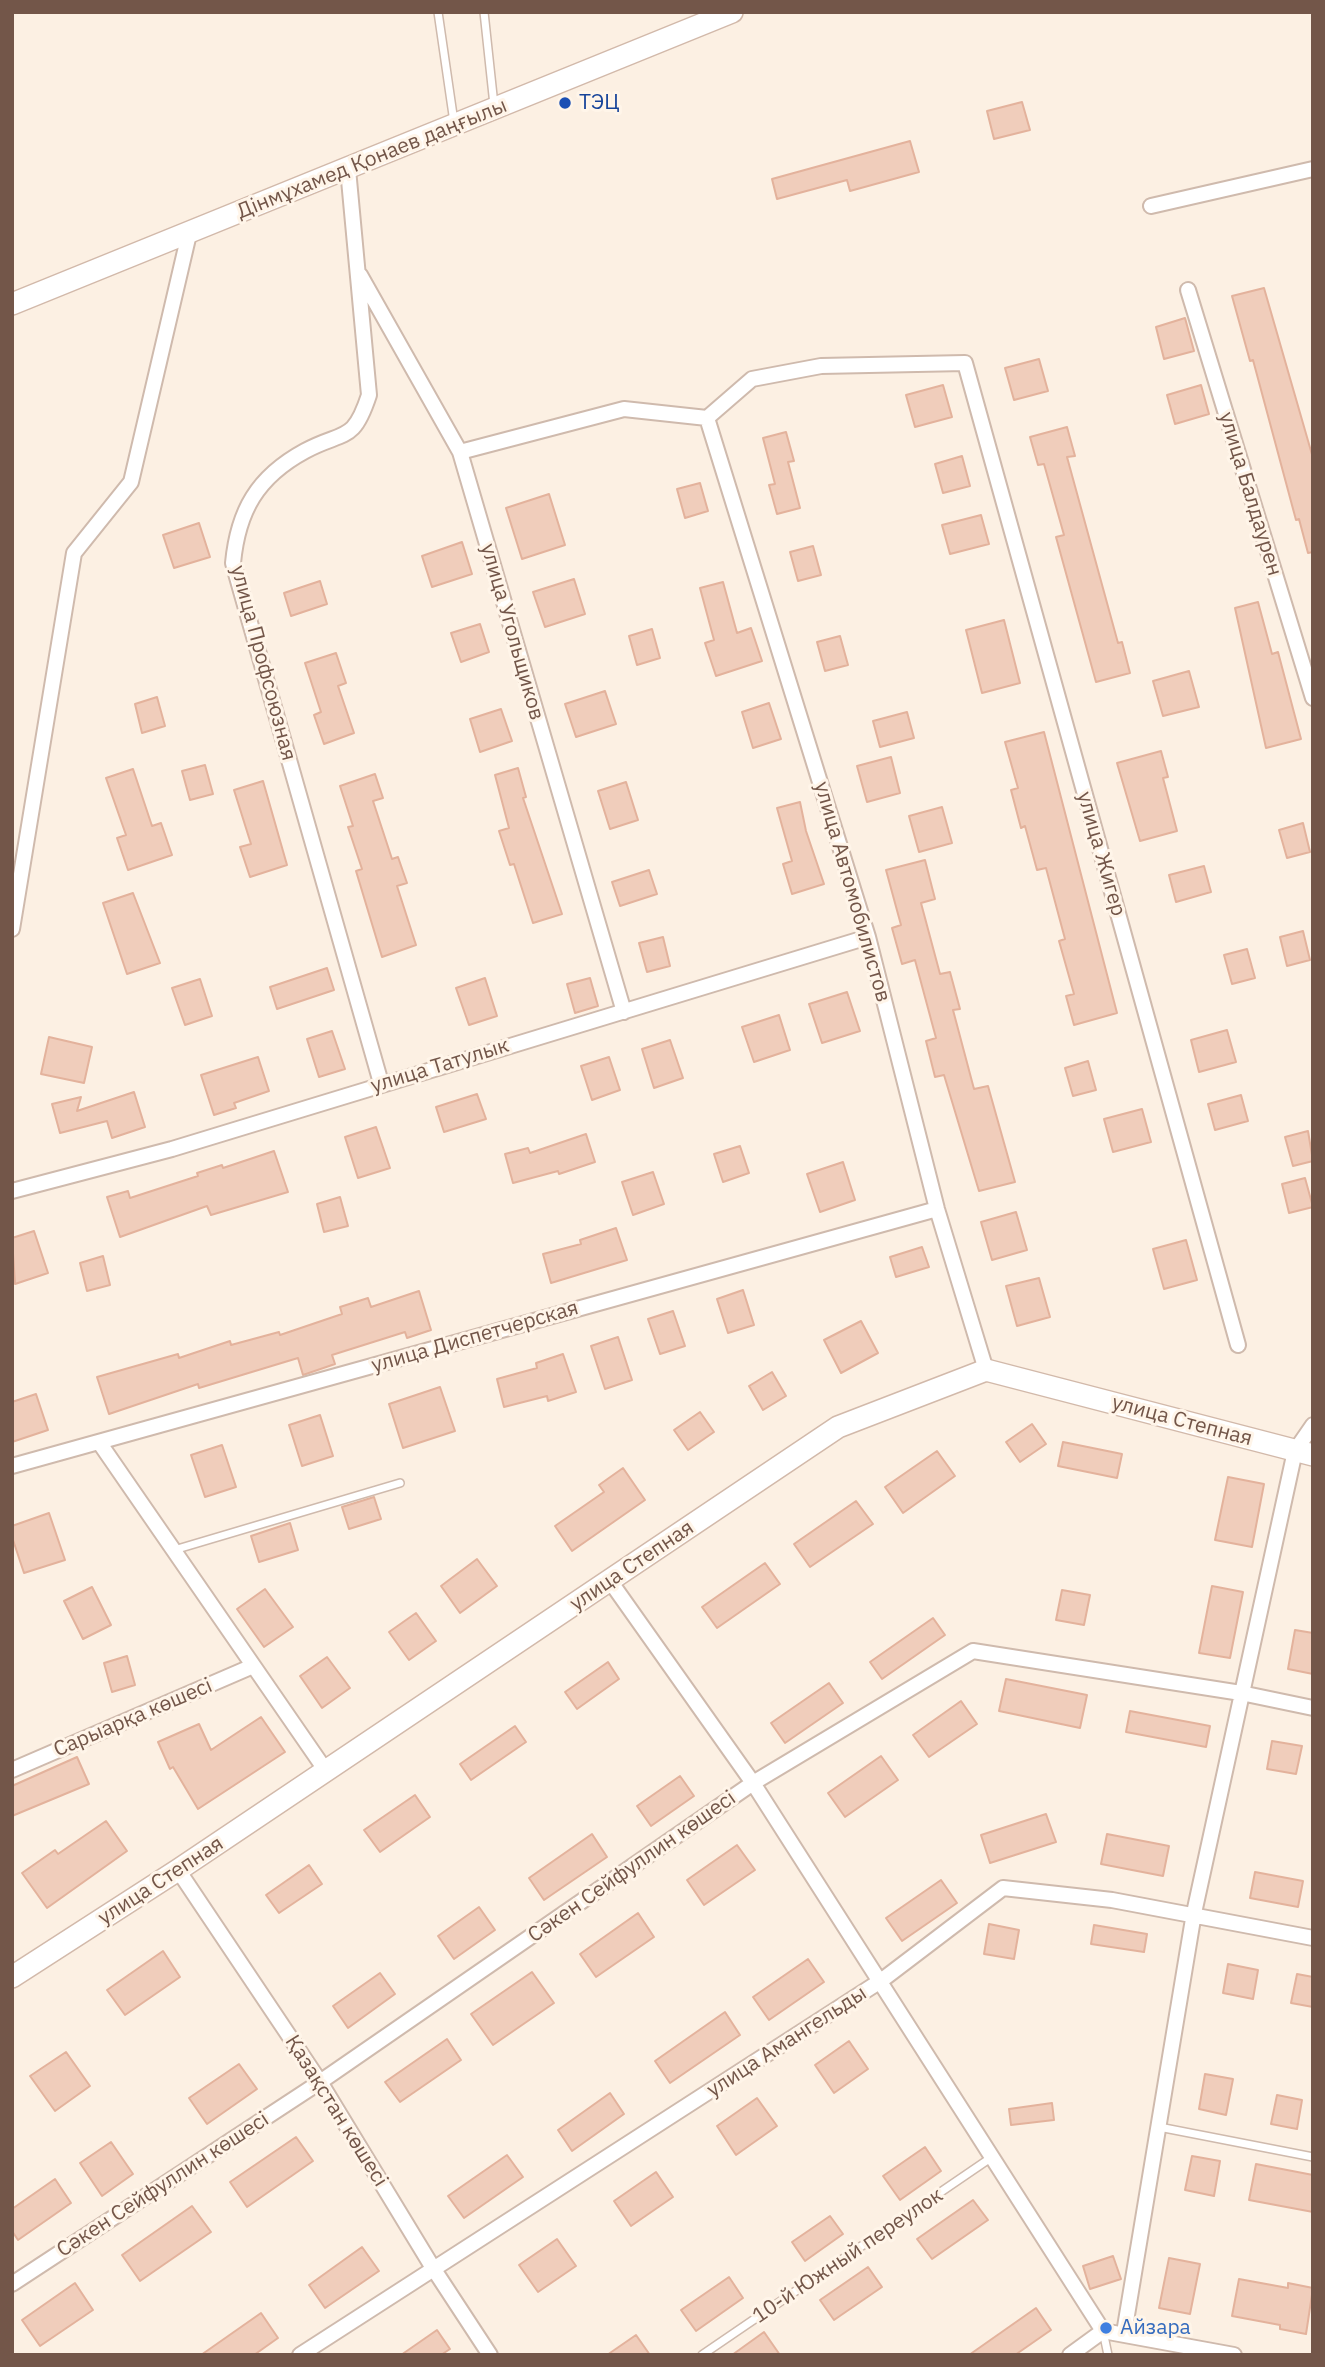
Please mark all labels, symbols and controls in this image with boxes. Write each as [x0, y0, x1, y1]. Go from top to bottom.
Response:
place label: ТЭЦ [579, 90, 620, 116]
street label: Дінмұхамед Қонаев даңғылы [233, 93, 511, 225]
marker: ТЭЦ [557, 95, 573, 111]
street label: улица Балдаурен [1213, 409, 1287, 579]
street label: улица Угольщиков [475, 541, 549, 723]
street label: улица Профсоюзная [225, 563, 301, 763]
street label: улица Автомобилистов [808, 779, 896, 1005]
street label: улица Жигер [1071, 789, 1131, 919]
street label: улица Татулык [368, 1033, 512, 1099]
street label: улица Диспетчерская [369, 1295, 581, 1379]
street label: улица Степная [1109, 1390, 1255, 1452]
street label: улица Степная [565, 1515, 699, 1617]
street label: Сарыарқа көшесі [50, 1673, 216, 1763]
street label: Сәкен Сейфуллин көшесі [523, 1786, 741, 1948]
street label: улица Степная [94, 1831, 228, 1931]
street label: улица Амангельды [702, 1981, 872, 2103]
street label: Қазақстан көшесі [279, 2031, 393, 2191]
street label: Сәкен Сейфуллин көшесі [52, 2107, 274, 2263]
street label: 10-й Южный переулок [748, 2183, 948, 2329]
place label: Айзара [1120, 2315, 1191, 2341]
marker: Айзара [1098, 2320, 1114, 2336]

